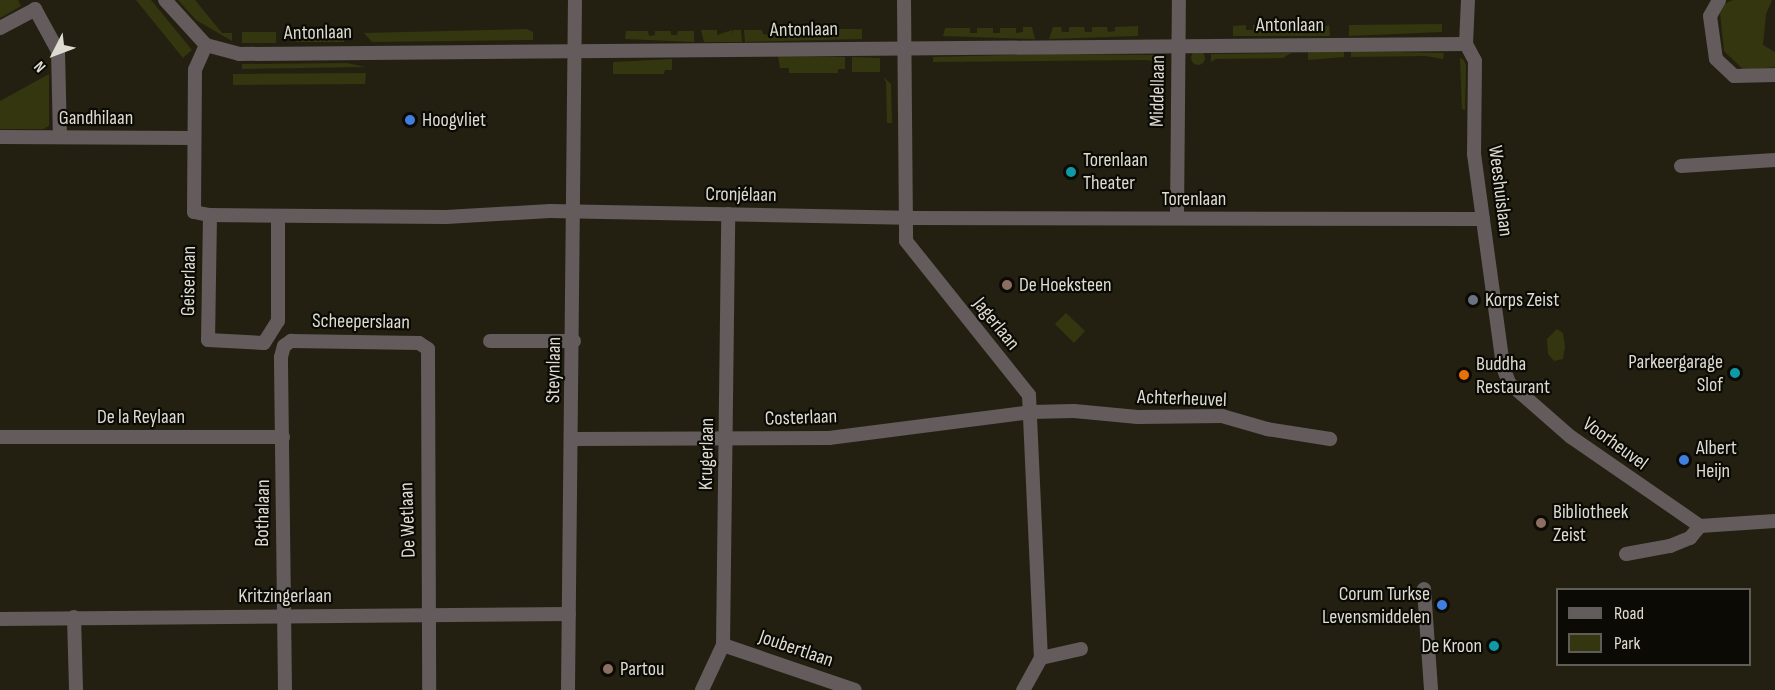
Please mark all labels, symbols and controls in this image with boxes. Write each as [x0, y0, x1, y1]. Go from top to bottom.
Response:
street label: Antonlaan [1256, 13, 1324, 37]
street label: Antonlaan [770, 17, 838, 43]
street label: Antonlaan [284, 20, 352, 46]
north arrow [24, 24, 84, 84]
street label: Middellaan [1145, 55, 1171, 127]
text: N [30, 57, 50, 76]
street label: Gandhilaan [59, 106, 133, 130]
place label: Hoogvliet [422, 108, 486, 132]
marker: Hoogvliet [403, 113, 417, 127]
street label: Weeshuislaan [1483, 144, 1517, 238]
place label: Torenlaan Theater [1083, 148, 1148, 195]
marker: Torenlaan Theater [1064, 165, 1078, 179]
street label: Cronjélaan [705, 182, 777, 208]
street label: Torenlaan [1162, 187, 1226, 211]
street label: Geiserlaan [176, 246, 202, 316]
place label: De Hoeksteen [1019, 273, 1112, 297]
marker: De Hoeksteen [1000, 278, 1014, 292]
place label: Korps Zeist [1485, 288, 1559, 312]
street label: Jagerlaan [967, 293, 1025, 355]
marker: Korps Zeist [1466, 293, 1480, 307]
street label: Scheeperslaan [312, 309, 410, 335]
street label: Steynlaan [541, 337, 567, 403]
place label: Parkeergarage Slof [1628, 350, 1723, 397]
place label: Buddha Restaurant [1476, 352, 1550, 399]
marker: Parkeergarage Slof [1728, 366, 1742, 380]
marker: Buddha Restaurant [1457, 368, 1471, 382]
street label: Achterheuvel [1137, 385, 1227, 413]
street label: De la Reylaan [97, 405, 185, 429]
street label: Costerlaan [764, 405, 838, 431]
street label: Voorheuvel [1578, 412, 1652, 476]
street label: Krugerlaan [694, 418, 720, 490]
place label: Albert Heijn [1696, 436, 1737, 483]
marker: Albert Heijn [1677, 453, 1691, 467]
street label: Bothalaan [250, 479, 276, 547]
street label: De Wetlaan [395, 482, 421, 558]
place label: Bibliotheek Zeist [1553, 500, 1628, 547]
marker: Bibliotheek Zeist [1534, 516, 1548, 530]
place label: Corum Turkse Levensmiddelen [1322, 582, 1430, 629]
street label: Kritzingerlaan [238, 584, 332, 608]
legend [1556, 588, 1751, 666]
marker: Corum Turkse Levensmiddelen [1435, 598, 1449, 612]
text: Road [1614, 603, 1644, 624]
street label: Joubertlaan [756, 625, 836, 673]
text: Park [1614, 633, 1640, 654]
place label: De Kroon [1421, 634, 1482, 658]
marker: De Kroon [1487, 639, 1501, 653]
place label: Partou [620, 657, 664, 681]
marker: Partou [601, 662, 615, 676]

